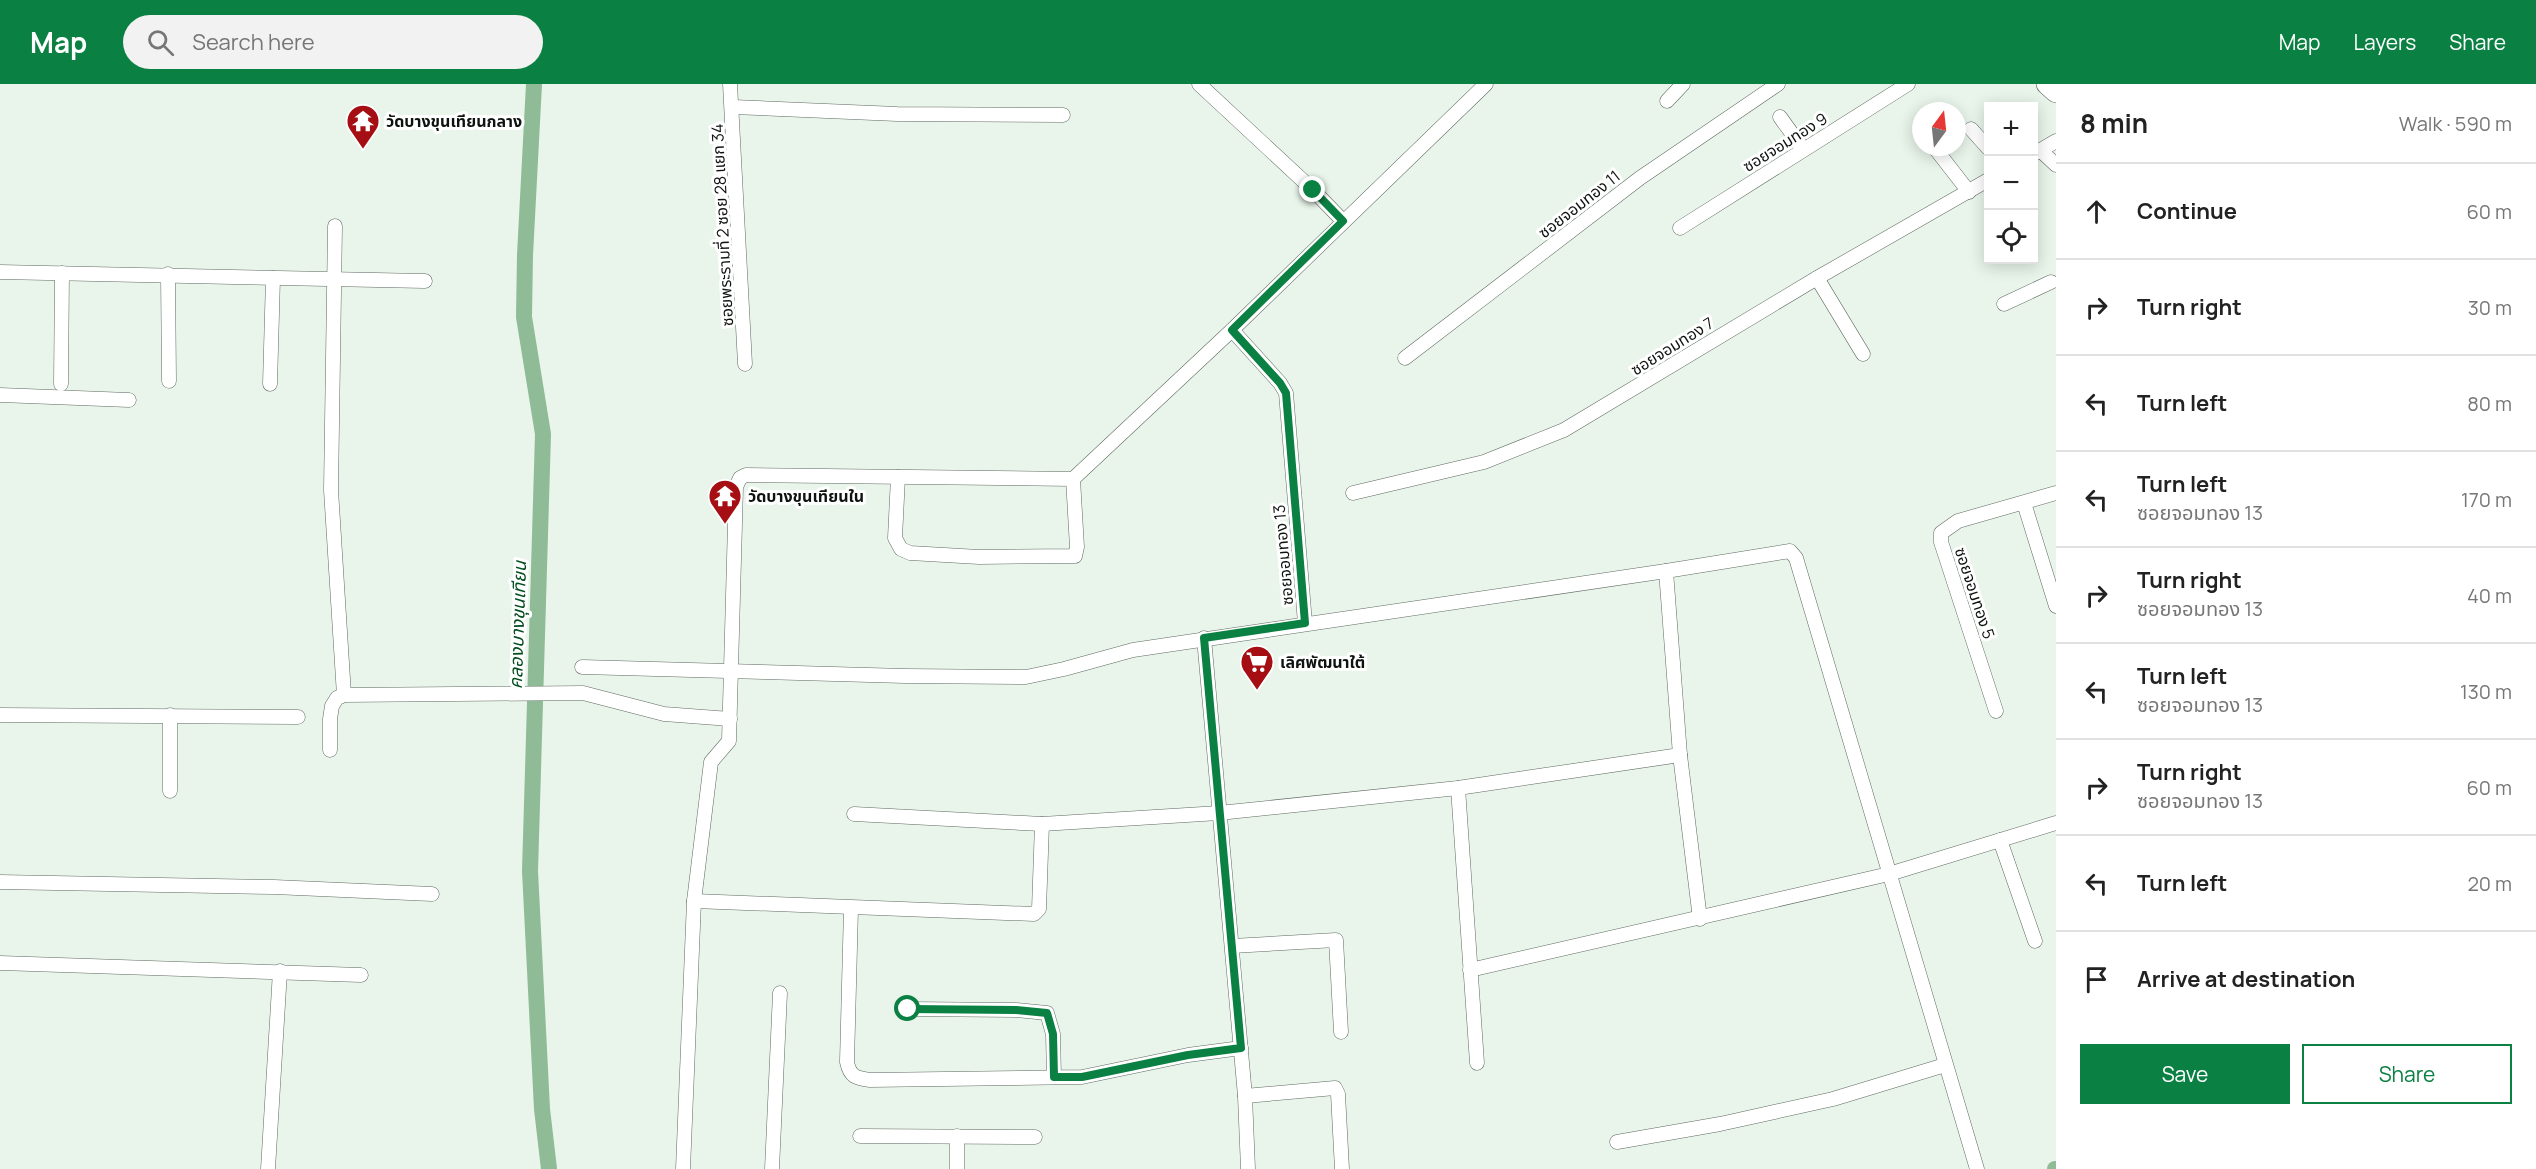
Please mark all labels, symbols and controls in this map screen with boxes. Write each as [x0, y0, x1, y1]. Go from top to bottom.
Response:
search box [123, 15, 543, 69]
text: Map [30, 23, 87, 61]
icon: search [144, 26, 177, 59]
text: Search here [192, 27, 315, 57]
text: Map [2279, 28, 2320, 56]
text: Layers [2353, 28, 2416, 56]
text: Share [2449, 28, 2506, 56]
north arrow [1912, 102, 1966, 156]
map controls [1984, 102, 2038, 264]
button: + [1984, 102, 2038, 156]
temple icon: วัดบางขุนเทียนกลาง [345, 103, 381, 150]
text: 8 min [2080, 105, 2148, 141]
street label: ซอยจอมทอง 9 [1739, 107, 1831, 177]
place label: วัดบางขุนเทียนกลาง [386, 110, 522, 132]
text: Walk · 590 m [2399, 110, 2512, 137]
street label: ซอยพระรามที่ 2 ซอย 28 แยก 34 [706, 123, 738, 327]
button: − [1984, 156, 2038, 210]
street label: ซอยจอมทอง 11 [1533, 165, 1625, 243]
route end [1299, 176, 1325, 202]
icon: ahead [2080, 195, 2113, 228]
text: Continue [2137, 196, 2237, 226]
text: 60 m [2466, 198, 2512, 225]
button: locate [1984, 210, 2038, 264]
icon: right [2080, 291, 2113, 324]
text: Turn right [2137, 292, 2242, 322]
text: 30 m [2468, 294, 2512, 321]
street label: ซอยจอมทอง 7 [1626, 312, 1718, 380]
icon: left [2080, 387, 2113, 420]
text: Turn left [2137, 388, 2227, 418]
text: 80 m [2467, 390, 2512, 417]
text: Turn left [2137, 469, 2227, 499]
temple icon: วัดบางขุนเทียนใน [707, 478, 743, 525]
icon: left [2080, 483, 2113, 516]
place label: วัดบางขุนเทียนใน [748, 485, 864, 507]
text: 170 m [2461, 486, 2512, 513]
text: ซอยจอมทอง 13 [2137, 499, 2263, 526]
street label: ซอยจอมทอง 13 [1268, 504, 1298, 606]
street label: ซอยจอมทอง 5 [1950, 544, 2000, 642]
water label: คลองบางขุนเทียน [503, 560, 531, 689]
text: Turn right [2137, 565, 2242, 595]
icon: right [2080, 579, 2113, 612]
text: 40 m [2467, 582, 2512, 609]
text: ซอยจอมทอง 13 [2137, 595, 2263, 622]
supermarket icon: เลิศพัฒนาใต้ [1239, 644, 1275, 691]
place label: เลิศพัฒนาใต้ [1280, 651, 1365, 673]
text: Turn left [2137, 661, 2227, 691]
icon: left [2080, 675, 2113, 708]
text: 130 m [2460, 678, 2512, 705]
text: ซอยจอมทอง 13 [2137, 691, 2263, 718]
text: Turn right [2137, 757, 2242, 787]
icon: right [2080, 771, 2113, 804]
text: 60 m [2466, 774, 2512, 801]
text: ซอยจอมทอง 13 [2137, 787, 2263, 814]
icon: left [2080, 867, 2113, 900]
text: Turn left [2137, 868, 2227, 898]
text: 20 m [2467, 870, 2512, 897]
icon: arrive [2080, 963, 2113, 996]
text: Arrive at destination [2137, 964, 2355, 994]
route start [894, 995, 920, 1021]
button: Save [2080, 1044, 2290, 1104]
button: Share [2302, 1044, 2512, 1104]

